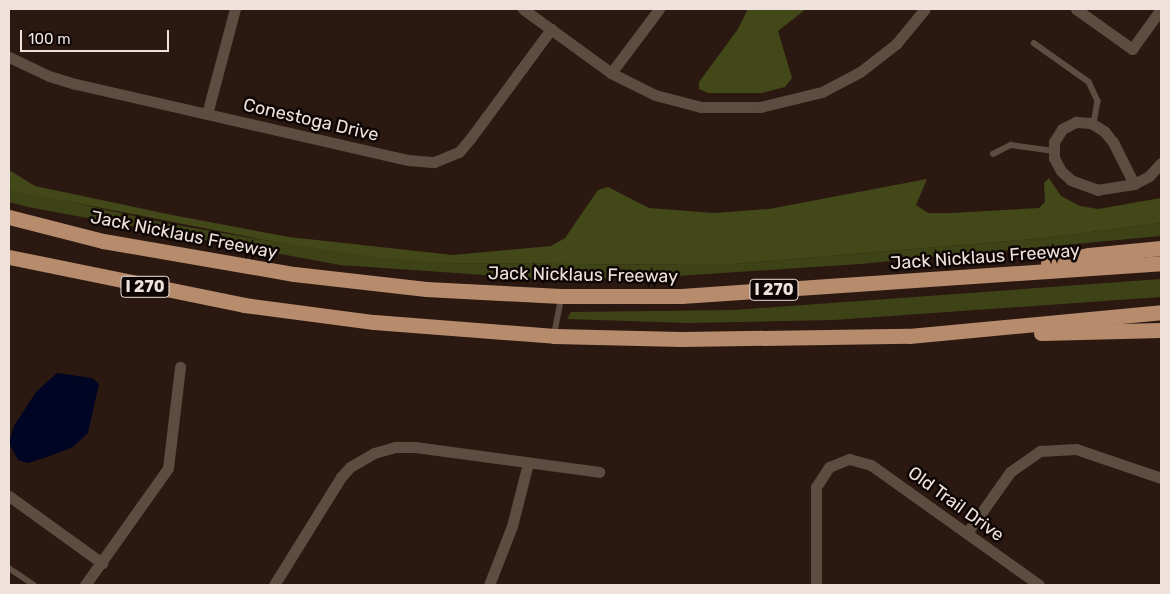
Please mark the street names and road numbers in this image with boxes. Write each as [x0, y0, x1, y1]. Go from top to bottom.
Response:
street label: Conestoga Drive [241, 94, 381, 146]
street label: Jack Nicklaus Freeway [88, 206, 280, 264]
street label: Jack Nicklaus Freeway [889, 240, 1081, 274]
street label: Jack Nicklaus Freeway [488, 263, 678, 287]
road number: I 270 [120, 274, 170, 300]
road number: I 270 [749, 276, 799, 304]
street label: Old Trail Drive [904, 462, 1008, 546]

